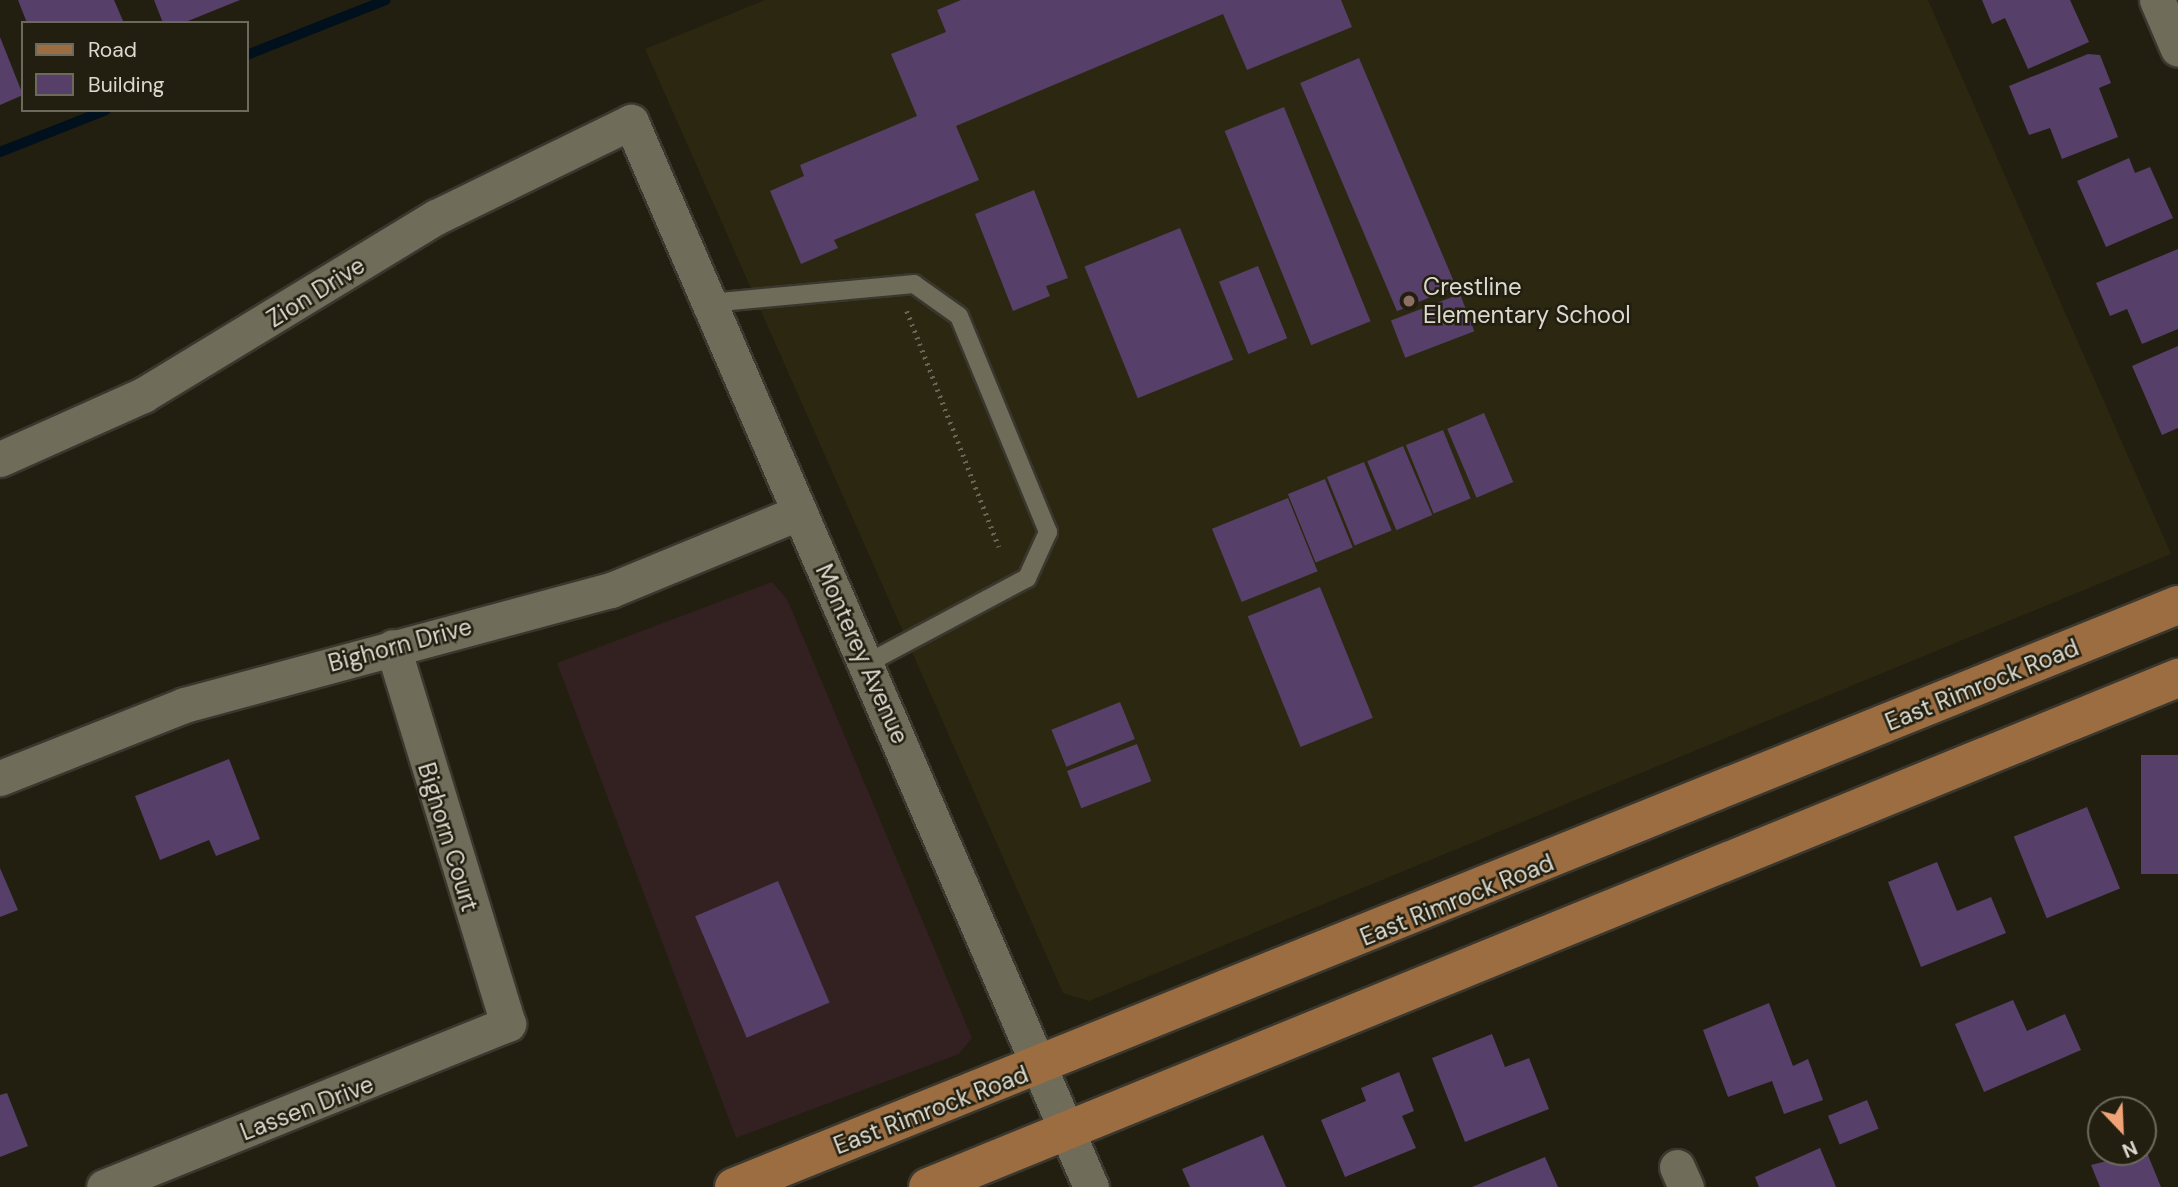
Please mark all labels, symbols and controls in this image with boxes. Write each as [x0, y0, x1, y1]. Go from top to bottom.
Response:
legend [21, 21, 248, 112]
text: Road [88, 36, 137, 64]
text: Building [88, 71, 164, 99]
street label: Zion Drive [262, 251, 370, 333]
place label: Crestline Elementary School [1423, 273, 1631, 329]
marker: Crestline Elementary School [1401, 293, 1417, 309]
street label: Monterey Avenue [809, 560, 915, 748]
street label: Bighorn Drive [325, 612, 475, 678]
street label: East Rimrock Road [1881, 633, 2083, 737]
street label: Bighorn Court [412, 759, 484, 915]
street label: East Rimrock Road [1356, 848, 1558, 952]
street label: East Rimrock Road [830, 1060, 1032, 1160]
street label: Lassen Drive [236, 1069, 378, 1147]
north arrow [2087, 1096, 2157, 1166]
text: N [2118, 1135, 2141, 1163]

